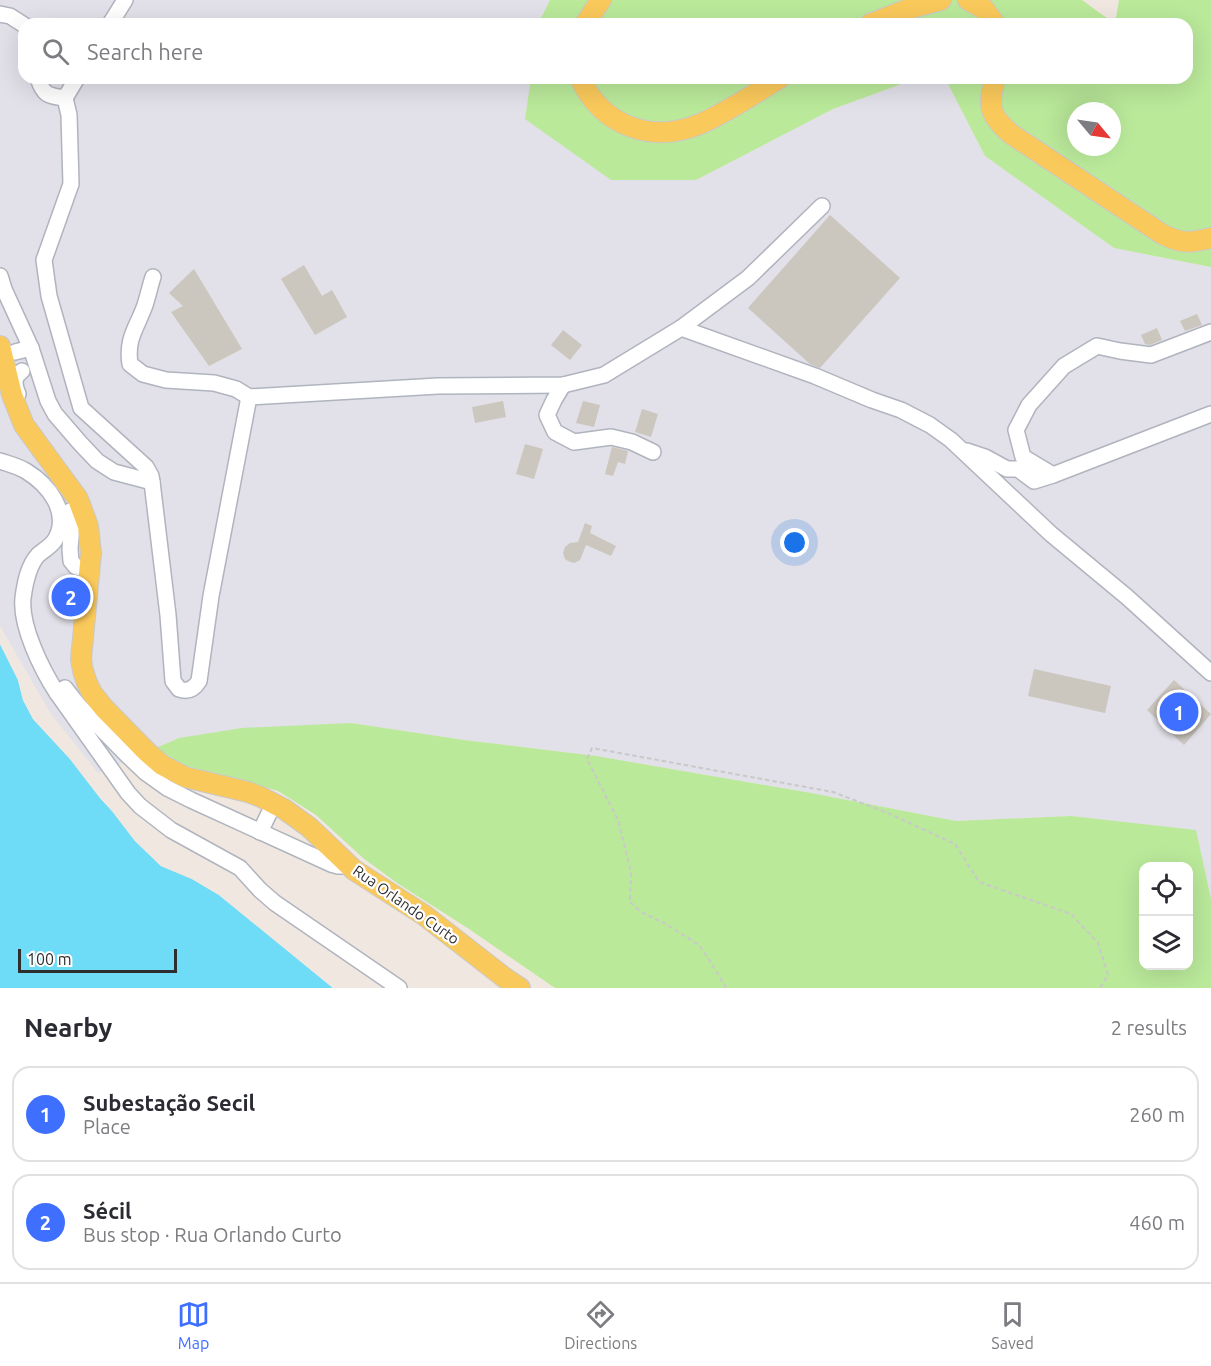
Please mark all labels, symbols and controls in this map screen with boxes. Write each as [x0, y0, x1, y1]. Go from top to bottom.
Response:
search box [18, 18, 1193, 84]
icon: search [39, 35, 72, 68]
text: Search here [87, 39, 203, 64]
north arrow [1067, 102, 1121, 156]
your location [780, 528, 809, 557]
pin: 2 [52, 574, 90, 620]
pin: 1 [1160, 690, 1198, 734]
street label: Rua Orlando Curto [350, 862, 463, 948]
map controls [1139, 862, 1193, 970]
button: locate [1139, 862, 1193, 916]
button: layers [1139, 916, 1193, 970]
scale bar [18, 946, 177, 974]
text: 100 m [27, 950, 72, 968]
text: Nearby [24, 1013, 112, 1042]
text: 2 results [1111, 1016, 1187, 1039]
text: Subestação Secil [83, 1090, 255, 1115]
text: 1 [40, 1103, 51, 1126]
text: 260 m [1129, 1103, 1185, 1126]
text: Place [83, 1115, 131, 1138]
text: Sécil [83, 1198, 132, 1223]
text: 2 [40, 1211, 51, 1234]
text: 460 m [1129, 1211, 1185, 1234]
text: Bus stop · Rua Orlando Curto [83, 1223, 342, 1246]
tab: Map [177, 1298, 210, 1352]
tab: Directions [564, 1298, 637, 1352]
tab: Saved [991, 1298, 1034, 1352]

